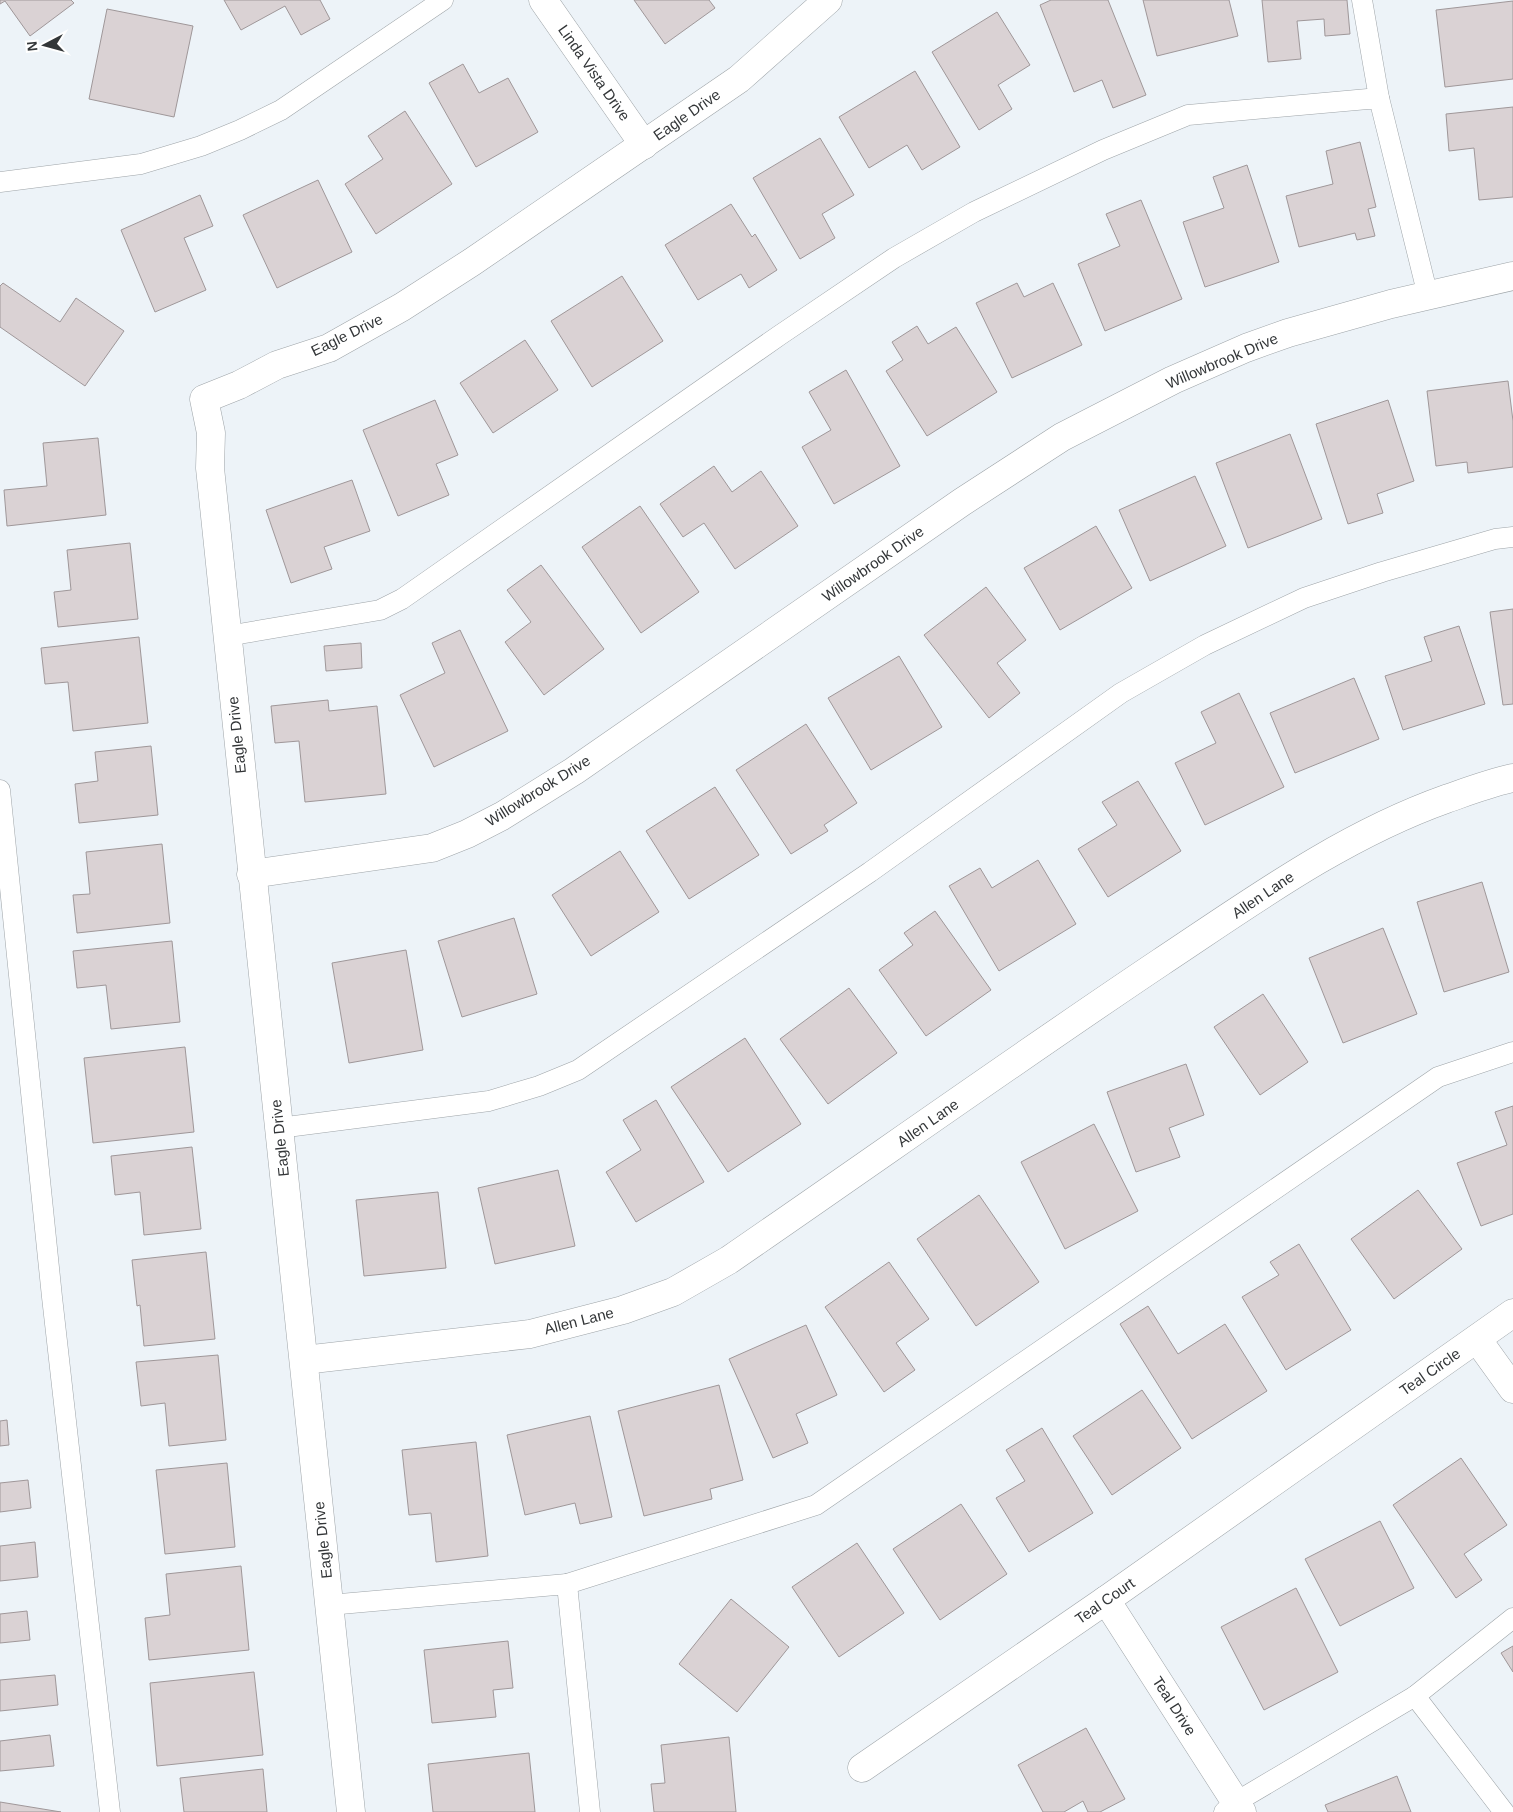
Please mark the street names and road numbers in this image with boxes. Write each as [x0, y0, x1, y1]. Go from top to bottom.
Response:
street label: Linda Vista Drive [555, 22, 634, 124]
street label: Eagle Drive [650, 85, 723, 144]
street label: Eagle Drive [308, 310, 385, 359]
street label: Willowbrook Drive [1163, 329, 1280, 392]
street label: Willowbrook Drive [819, 522, 927, 605]
street label: Eagle Drive [224, 696, 249, 775]
street label: Willowbrook Drive [482, 752, 593, 830]
street label: Allen Lane [1229, 868, 1297, 921]
street label: Allen Lane [894, 1095, 962, 1150]
street label: Eagle Drive [267, 1099, 292, 1178]
street label: Allen Lane [542, 1304, 615, 1337]
street label: Teal Circle [1396, 1345, 1463, 1399]
street label: Eagle Drive [310, 1501, 335, 1580]
street label: Teal Court [1072, 1574, 1138, 1627]
street label: Teal Drive [1149, 1673, 1200, 1738]

